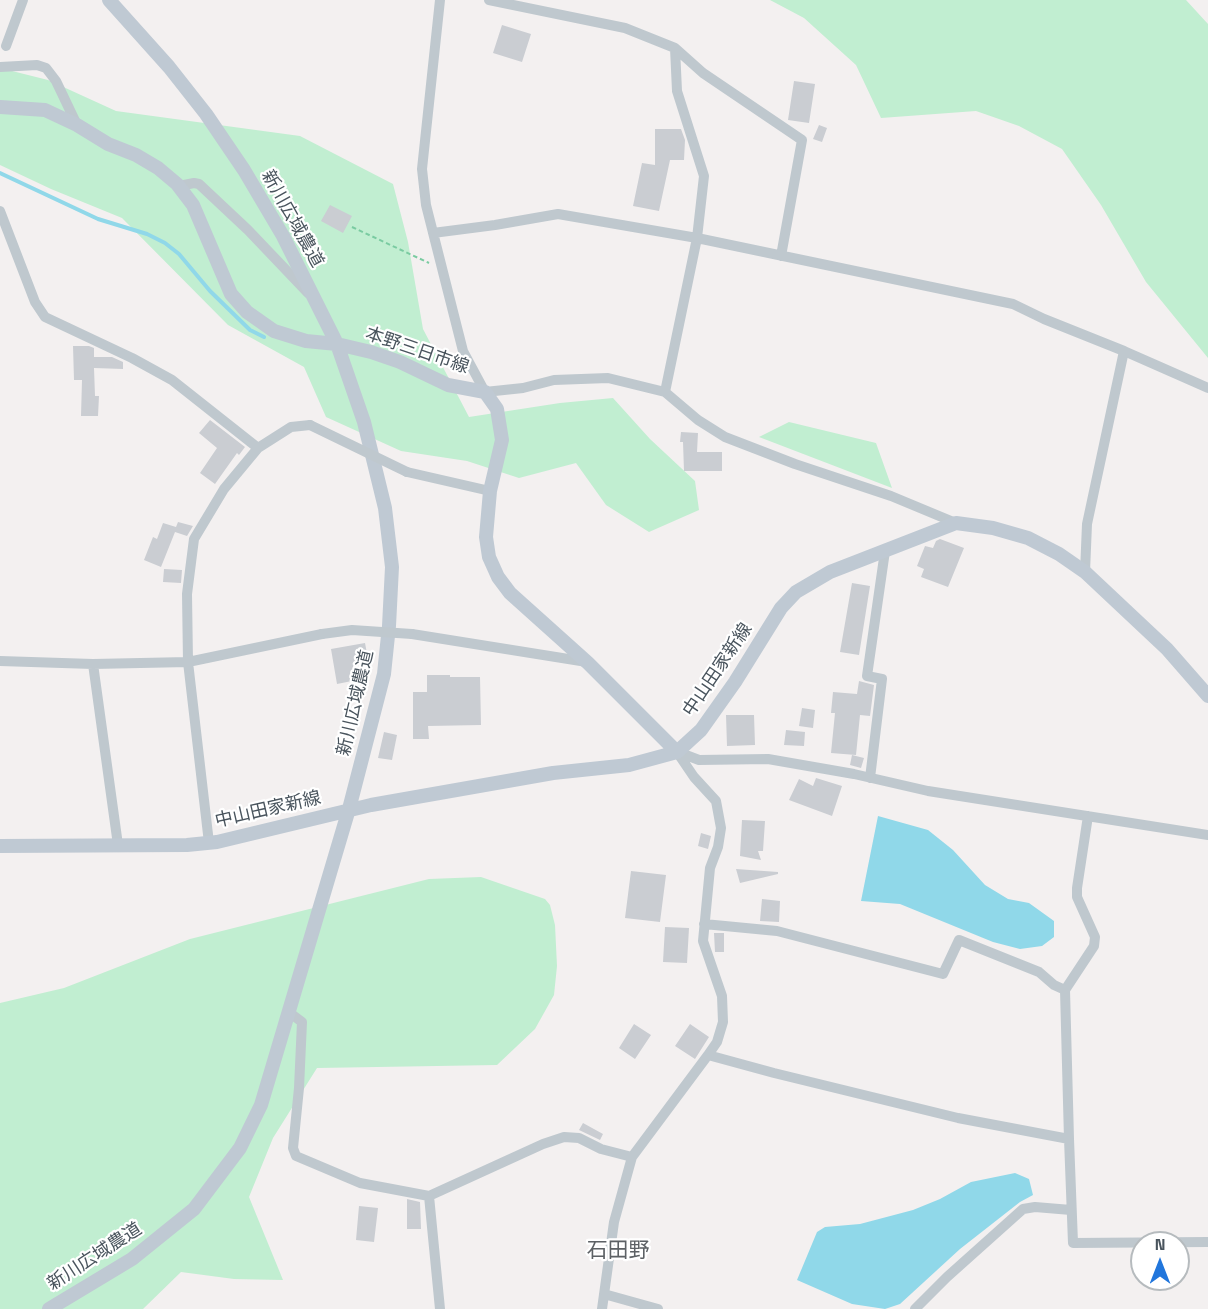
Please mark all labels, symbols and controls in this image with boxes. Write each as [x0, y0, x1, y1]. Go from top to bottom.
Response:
street label: 新川広域農道 [256, 167, 328, 271]
street label: 本野三日市線 [362, 323, 472, 379]
street label: 中山田家新線 [679, 619, 757, 721]
street label: 新川広域農道 [333, 648, 379, 758]
street label: 中山田家新線 [213, 787, 323, 833]
street label: 新川広域農道 [44, 1219, 146, 1295]
north arrow [1130, 1231, 1190, 1291]
text: N [1155, 1234, 1165, 1255]
district label: 石田野 [587, 1238, 649, 1264]

